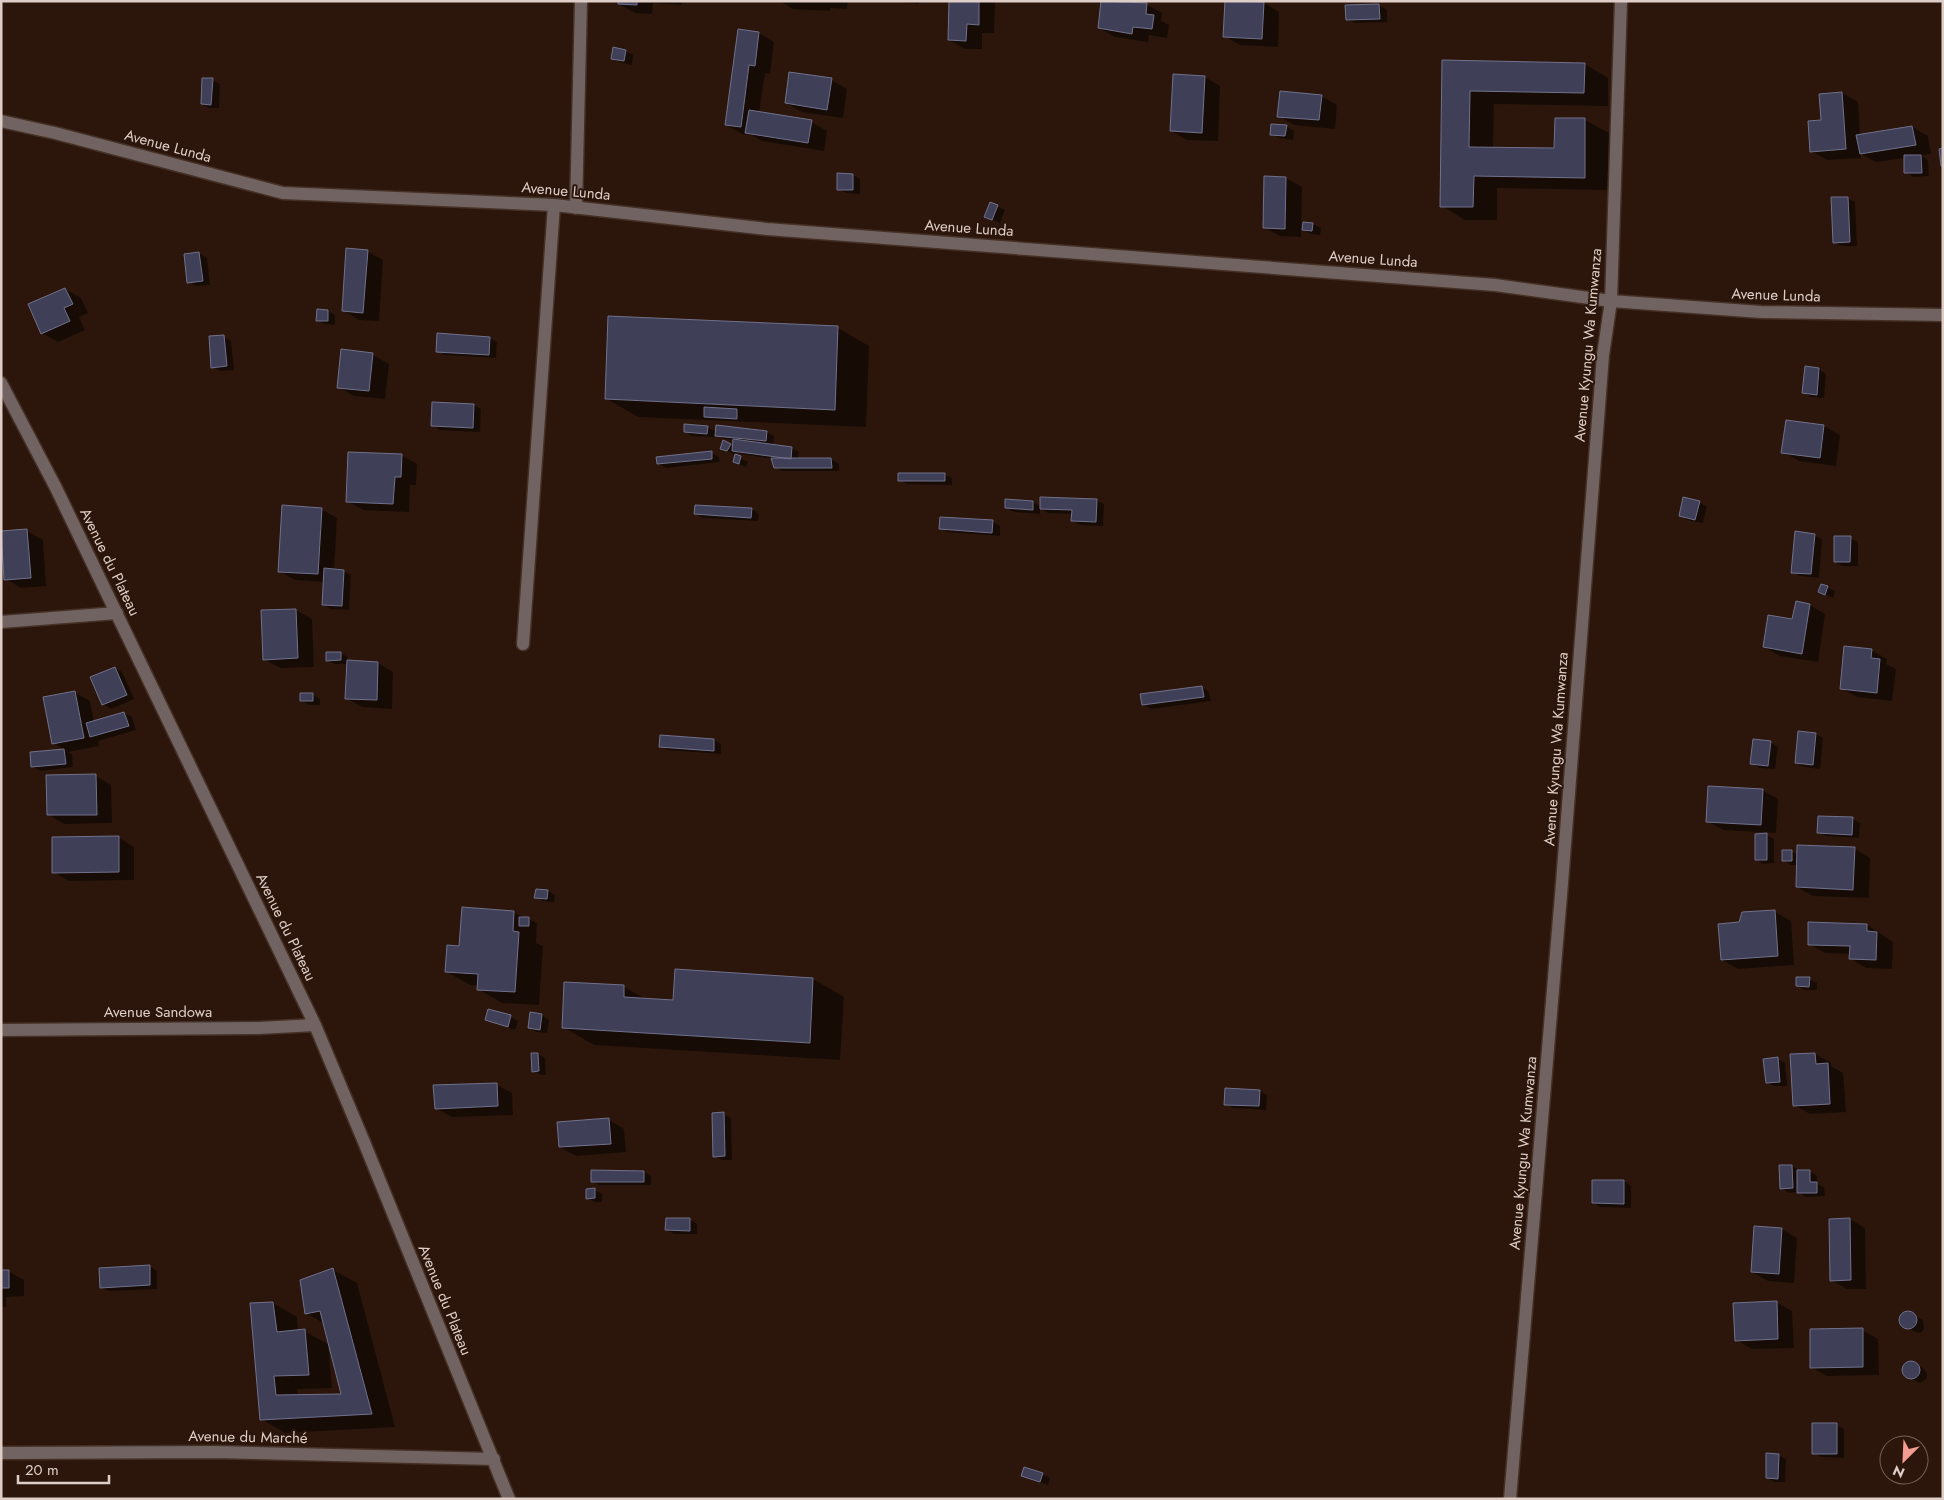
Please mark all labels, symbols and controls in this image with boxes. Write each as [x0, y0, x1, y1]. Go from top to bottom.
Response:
street label: Avenue Lunda [122, 124, 214, 168]
street label: Avenue Lunda [521, 176, 611, 206]
street label: Avenue Lunda [924, 214, 1014, 242]
street label: Avenue Lunda [1328, 245, 1418, 273]
street label: Avenue Kyungu Wa Kumwanza [1569, 247, 1607, 443]
street label: Avenue Lunda [1731, 282, 1821, 308]
street label: Avenue du Plateau [74, 504, 146, 620]
street label: Avenue Kyungu Wa Kumwanza [1538, 651, 1574, 847]
street label: Avenue du Plateau [250, 869, 322, 985]
street label: Avenue Sandowa [104, 1001, 212, 1023]
street label: Avenue Kyungu Wa Kumwanza [1504, 1055, 1542, 1251]
street label: Avenue du Plateau [413, 1241, 477, 1359]
street label: Avenue du Marché [188, 1425, 308, 1449]
north arrow [1879, 1435, 1929, 1485]
scale bar [18, 1452, 109, 1484]
text: 20 m [25, 1459, 59, 1481]
text: N [1890, 1460, 1908, 1483]

